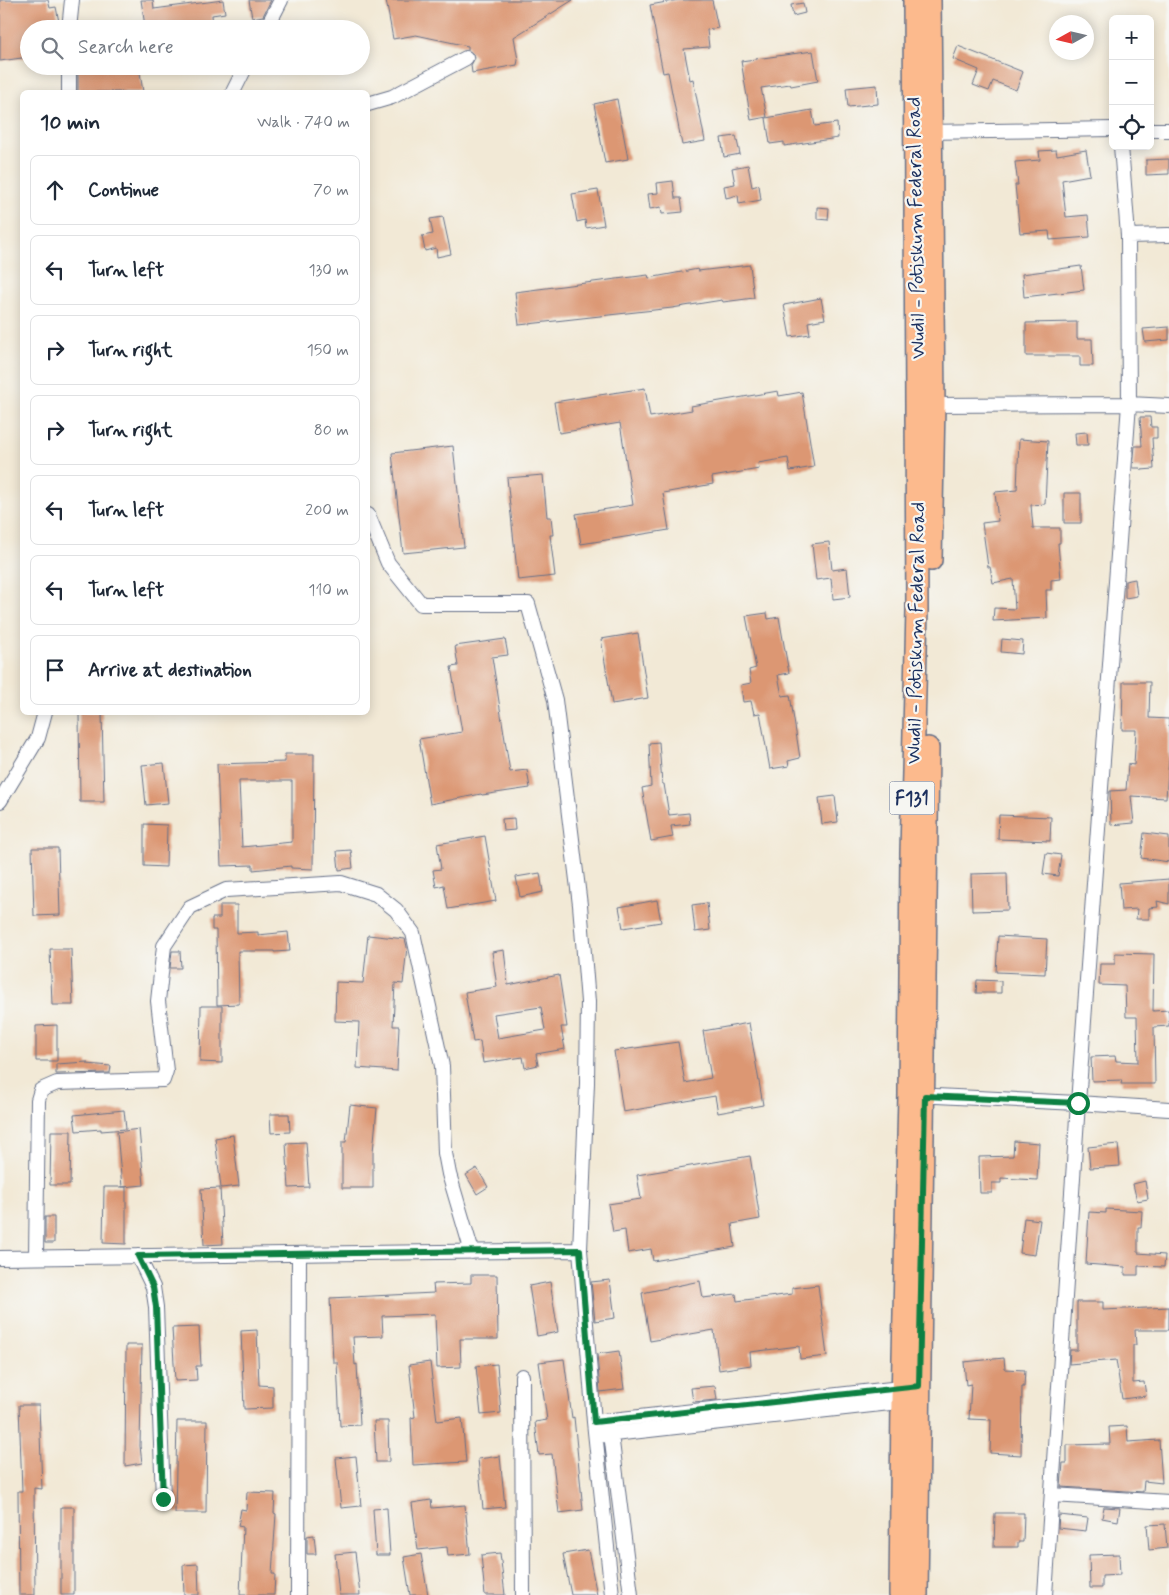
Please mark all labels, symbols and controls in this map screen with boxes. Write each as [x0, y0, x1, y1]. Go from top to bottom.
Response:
north arrow [1049, 15, 1094, 60]
map controls [1109, 15, 1154, 150]
button: + [1109, 15, 1154, 60]
search box [20, 20, 370, 75]
icon: search [38, 34, 66, 62]
text: Search here [78, 35, 174, 60]
button: − [1109, 60, 1154, 105]
street label: Wudil - Potiskum Federal Road [901, 96, 932, 359]
button: locate [1109, 105, 1154, 150]
text: 10 min [40, 109, 100, 137]
text: Walk · 740 m [257, 112, 350, 133]
icon: ahead [41, 176, 69, 204]
text: Continue [88, 178, 159, 203]
text: 70 m [313, 180, 349, 201]
icon: left [41, 256, 69, 284]
text: Turn left [88, 258, 164, 283]
text: 130 m [308, 260, 349, 281]
icon: right [41, 336, 69, 364]
text: Turn right [88, 338, 172, 363]
text: 150 m [307, 340, 349, 361]
icon: right [41, 416, 69, 444]
text: Turn right [88, 418, 172, 443]
text: 80 m [314, 420, 349, 441]
icon: left [41, 496, 69, 524]
text: Turn left [88, 498, 164, 523]
text: 200 m [305, 500, 349, 521]
street label: Wudil - Potiskum Federal Road [901, 502, 932, 765]
icon: left [41, 576, 69, 604]
text: Turn left [88, 578, 164, 603]
text: 110 m [308, 580, 349, 601]
icon: arrive [41, 656, 69, 684]
text: Arrive at destination [88, 658, 252, 683]
road number: F131 [890, 781, 934, 814]
route start [1067, 1092, 1090, 1115]
route end [152, 1488, 175, 1511]

